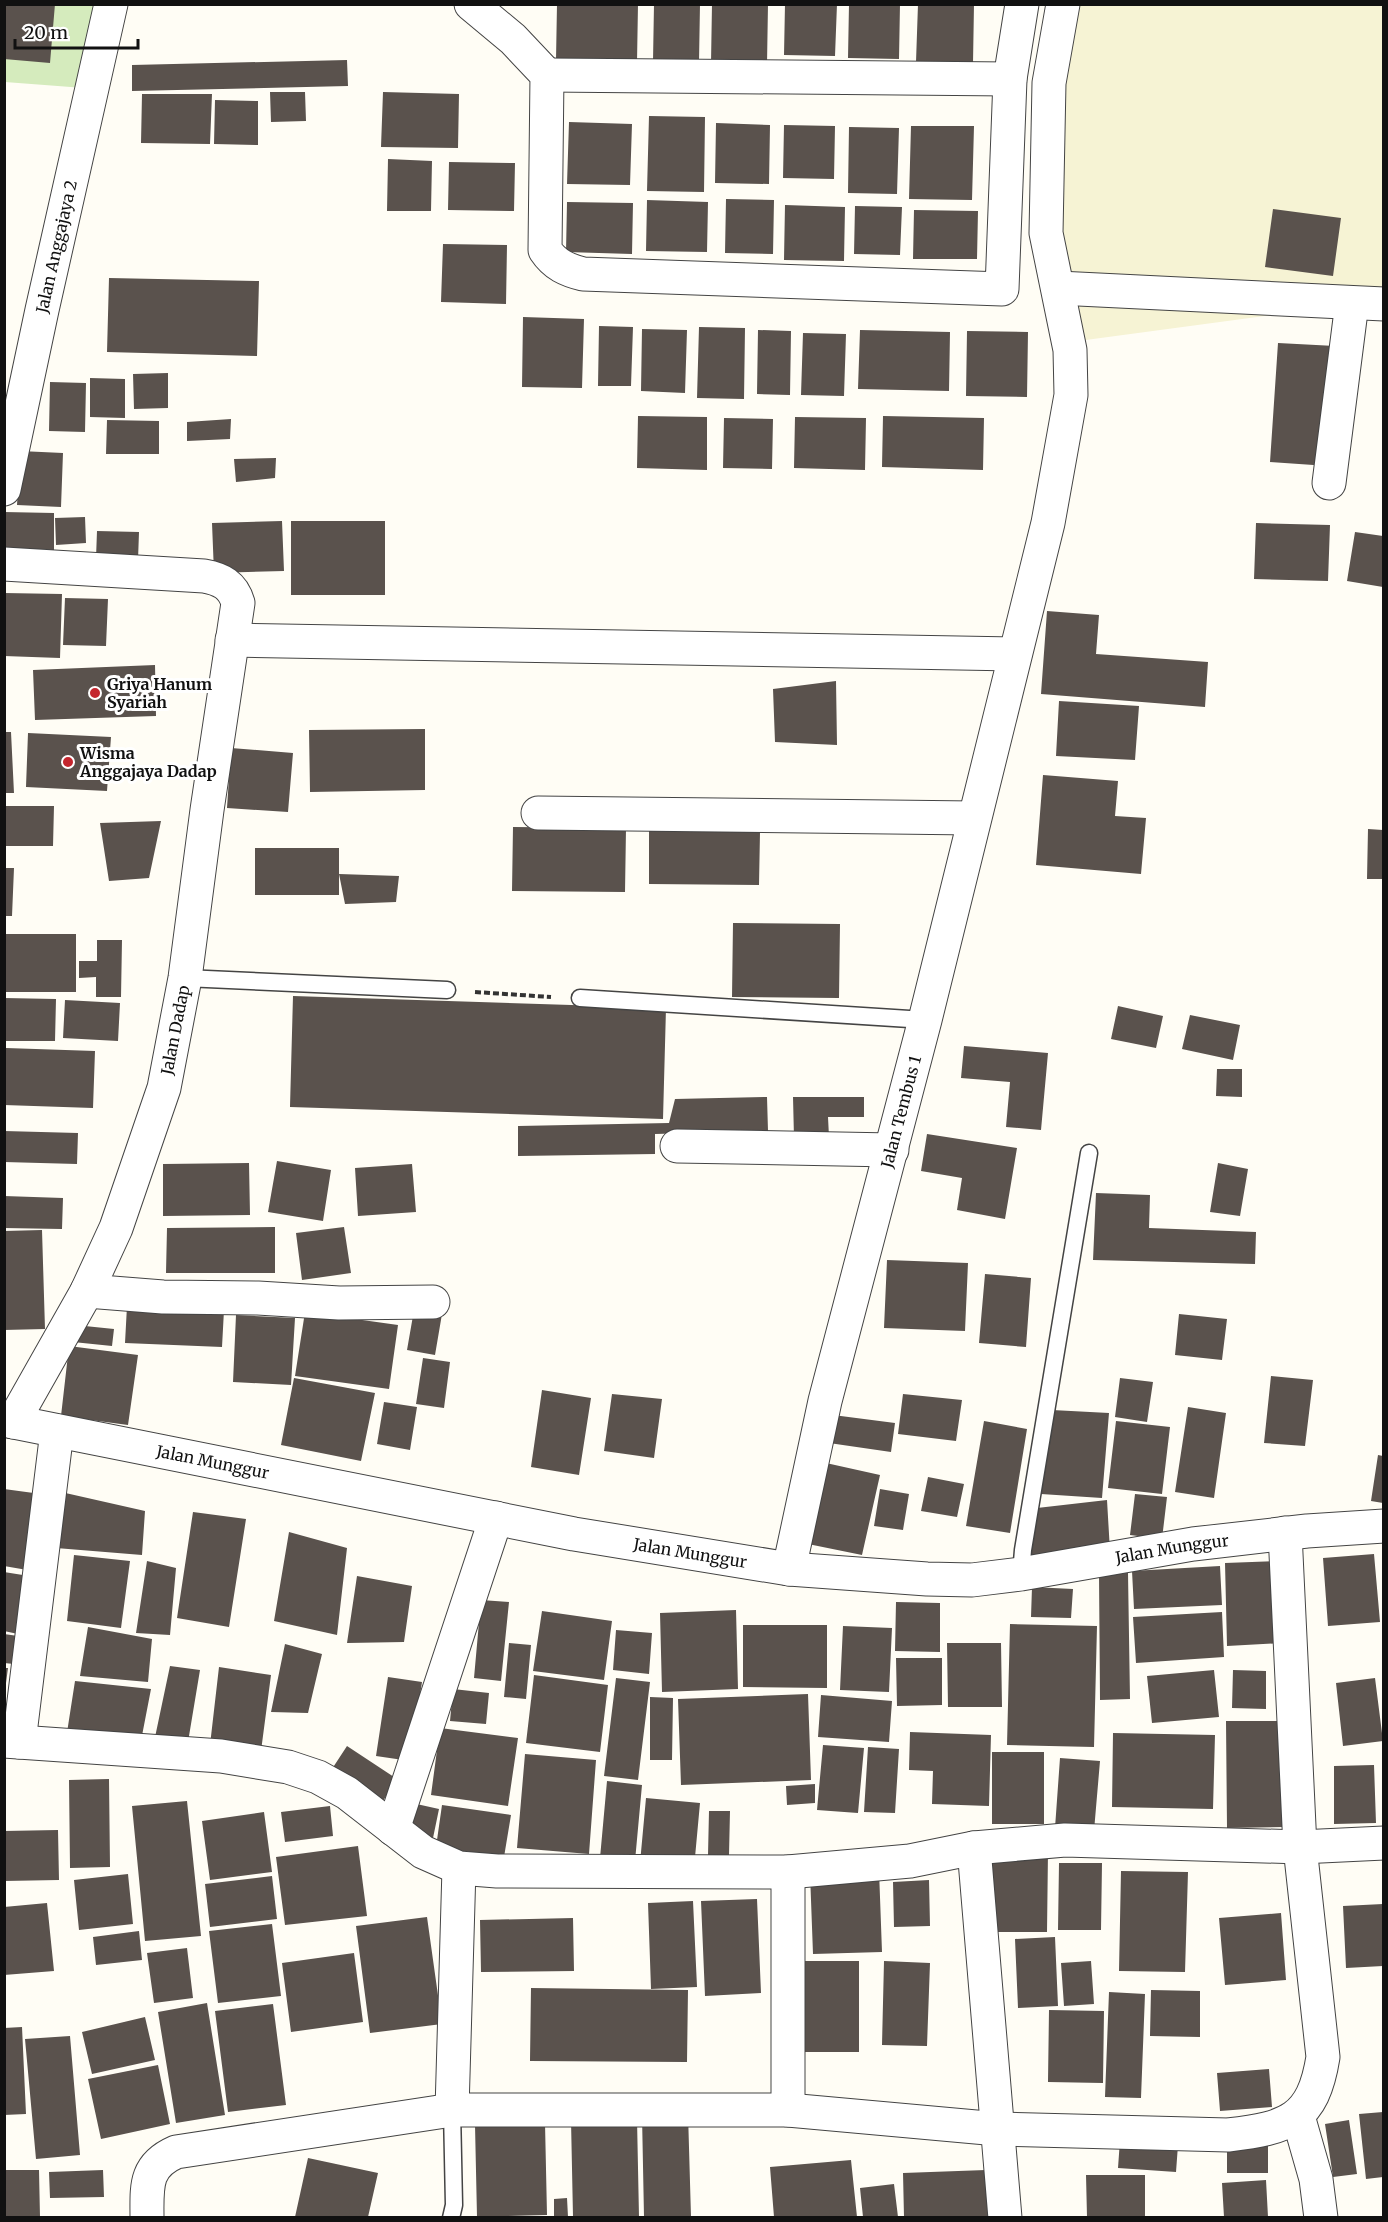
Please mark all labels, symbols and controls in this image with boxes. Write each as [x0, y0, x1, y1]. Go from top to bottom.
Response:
scale bar [15, 12, 138, 50]
text: 20 m [24, 21, 68, 44]
street label: Jalan Anggajaya 2 [31, 178, 81, 316]
place label: Griya Hanum Syariah [107, 674, 212, 712]
marker: Griya Hanum Syariah [88, 686, 102, 700]
place label: Wisma Anggajaya Dadap [79, 743, 217, 781]
marker: Wisma Anggajaya Dadap [61, 755, 75, 769]
street label: Jalan Dadap [156, 983, 194, 1077]
street label: Jalan Tembus 1 [876, 1053, 925, 1171]
street label: Jalan Munggur [154, 1441, 271, 1483]
street label: Jalan Munggur [1113, 1530, 1230, 1568]
street label: Jalan Munggur [631, 1534, 748, 1572]

